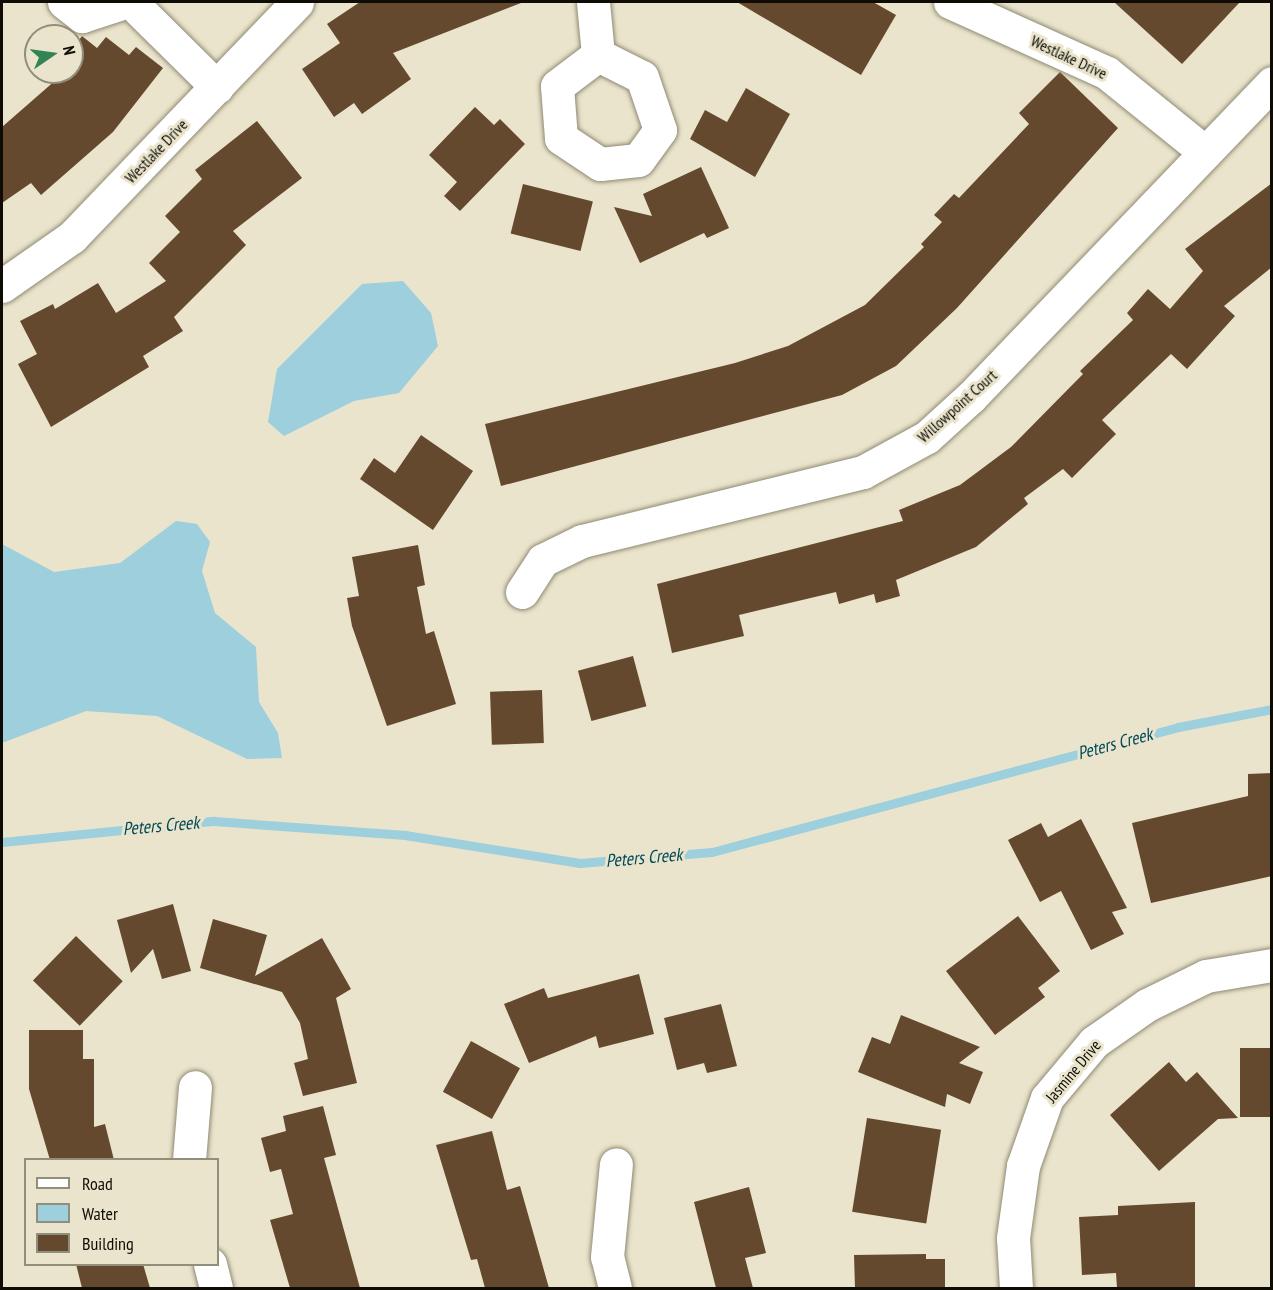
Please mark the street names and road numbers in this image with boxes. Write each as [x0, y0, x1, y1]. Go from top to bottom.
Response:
street label: Westlake Drive [1028, 31, 1110, 83]
street label: Westlake Drive [121, 115, 191, 187]
street label: Willowpoint Court [913, 365, 1001, 447]
street label: Jasmine Drive [1041, 1036, 1105, 1106]

